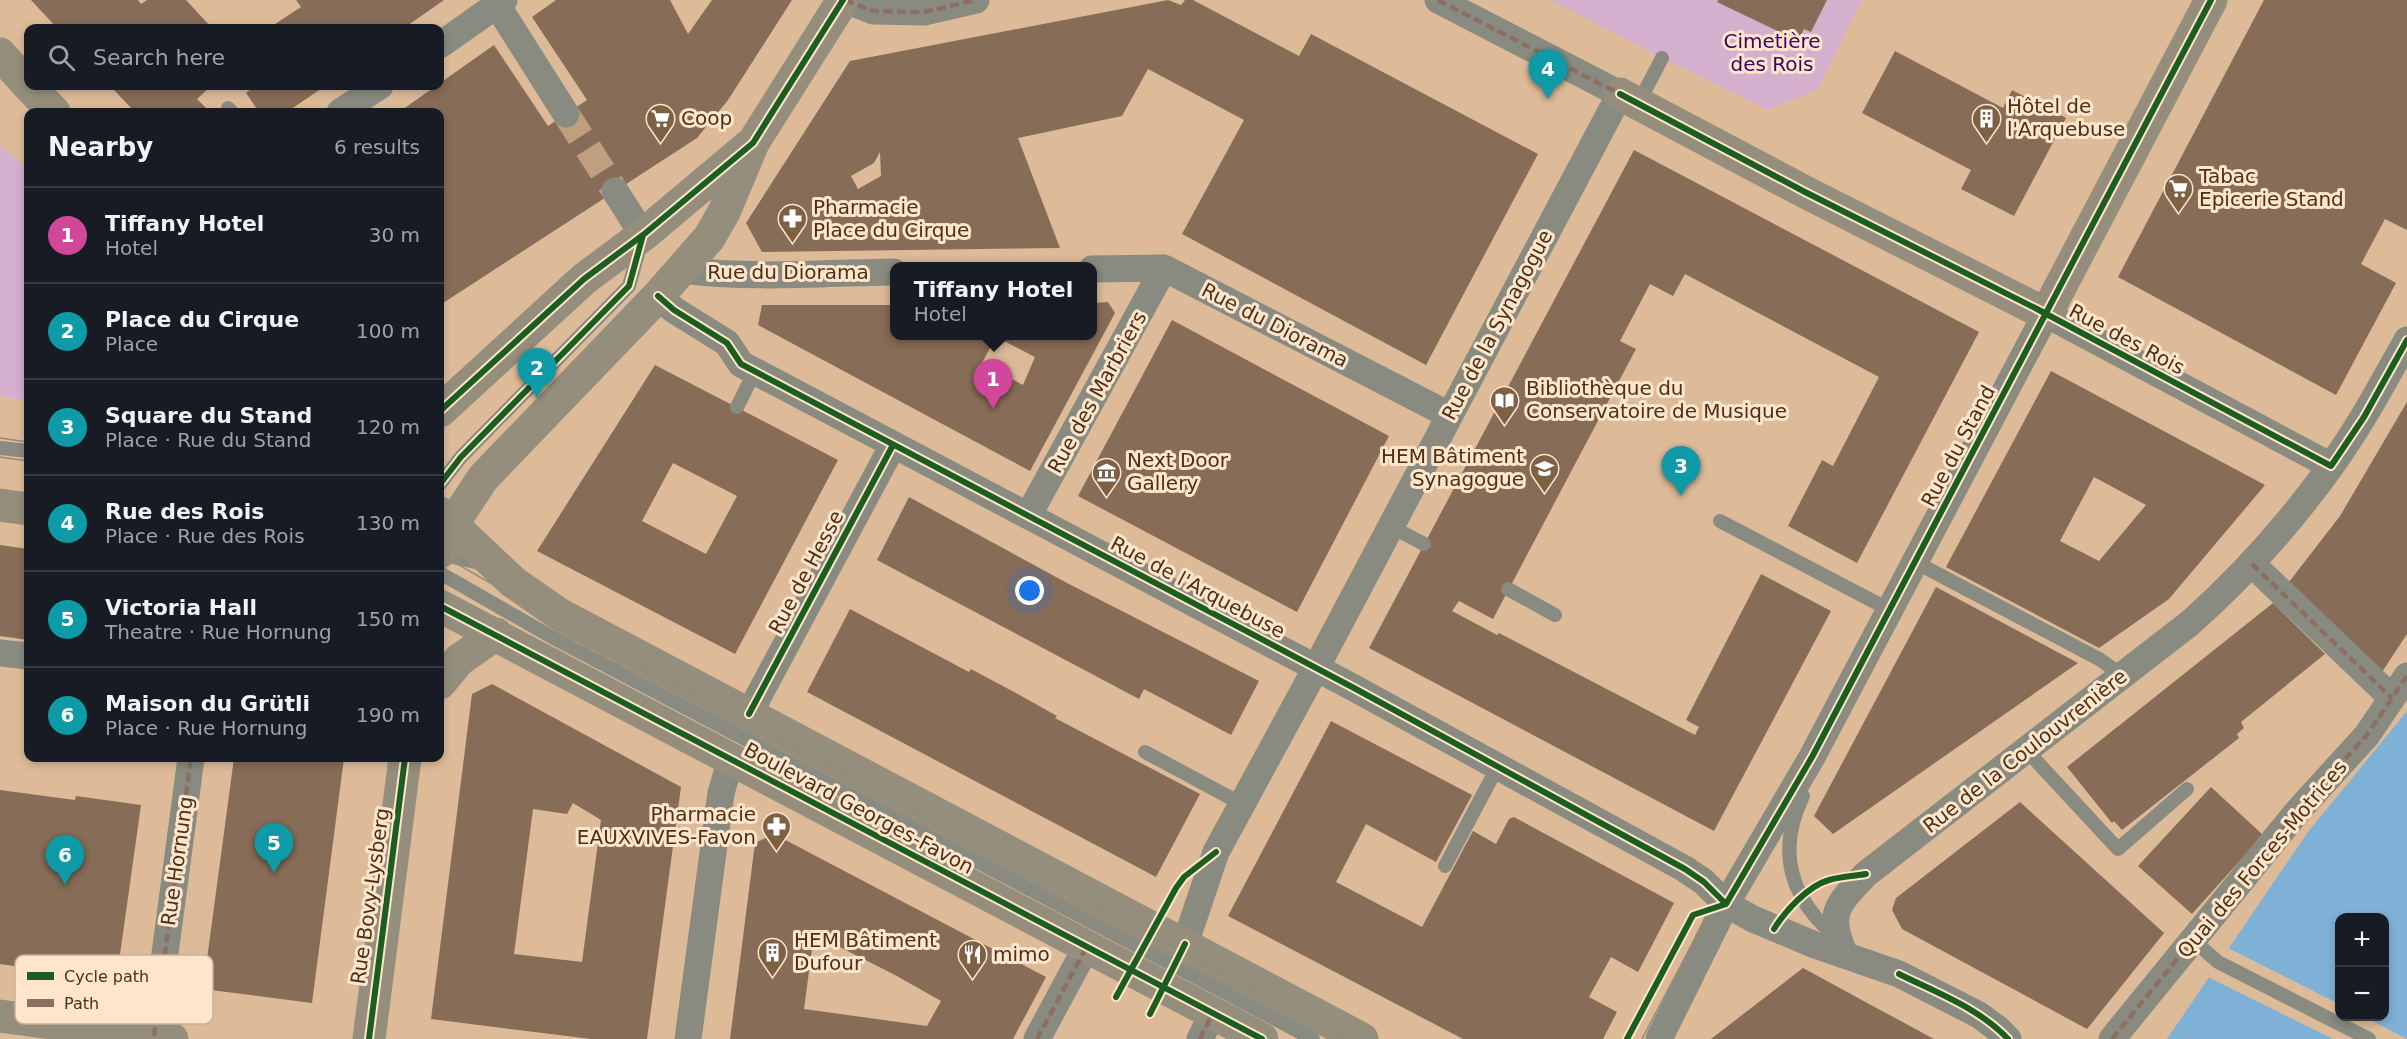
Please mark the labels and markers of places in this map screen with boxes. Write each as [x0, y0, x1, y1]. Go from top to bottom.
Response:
pin: 4 [1528, 50, 1568, 99]
place label: Hôtel de l'Arquebuse [2007, 94, 2125, 141]
supermarket icon: Coop [644, 102, 676, 144]
building icon: Hôtel de l'Arquebuse [1970, 102, 2002, 144]
place label: Coop [681, 106, 732, 130]
place label: Tabac Epicerie Stand [2198, 164, 2344, 211]
supermarket icon: Tabac Epicerie Stand [2162, 172, 2194, 214]
place label: Pharmacie Place du Cirque [813, 195, 969, 242]
pharmacy icon: Pharmacie Place du Cirque [776, 202, 808, 244]
pin: 2 [518, 348, 556, 398]
pin: 1 [974, 360, 1012, 409]
place label: Bibliothèque du Conservatoire de Musique [1526, 376, 1787, 423]
library icon: Bibliothèque du Conservatoire de Musique [1489, 384, 1521, 426]
place label: HEM Bâtiment Synagogue [1381, 444, 1524, 491]
pin: 3 [1662, 446, 1700, 496]
place label: Next Door Gallery [1127, 448, 1229, 495]
school or university icon: HEM Bâtiment Synagogue [1529, 452, 1561, 494]
museum icon: Next Door Gallery [1090, 456, 1122, 498]
place label: Pharmacie EAUXVIVES-Favon [577, 802, 756, 849]
pharmacy icon: Pharmacie EAUXVIVES-Favon [761, 810, 793, 852]
pin: 5 [254, 824, 294, 873]
pin: 6 [46, 836, 84, 885]
place label: HEM Bâtiment Dufour [794, 928, 937, 975]
building icon: HEM Bâtiment Dufour [757, 936, 789, 978]
restaurant icon: mimo [956, 938, 988, 980]
place label: mimo [993, 942, 1050, 966]

